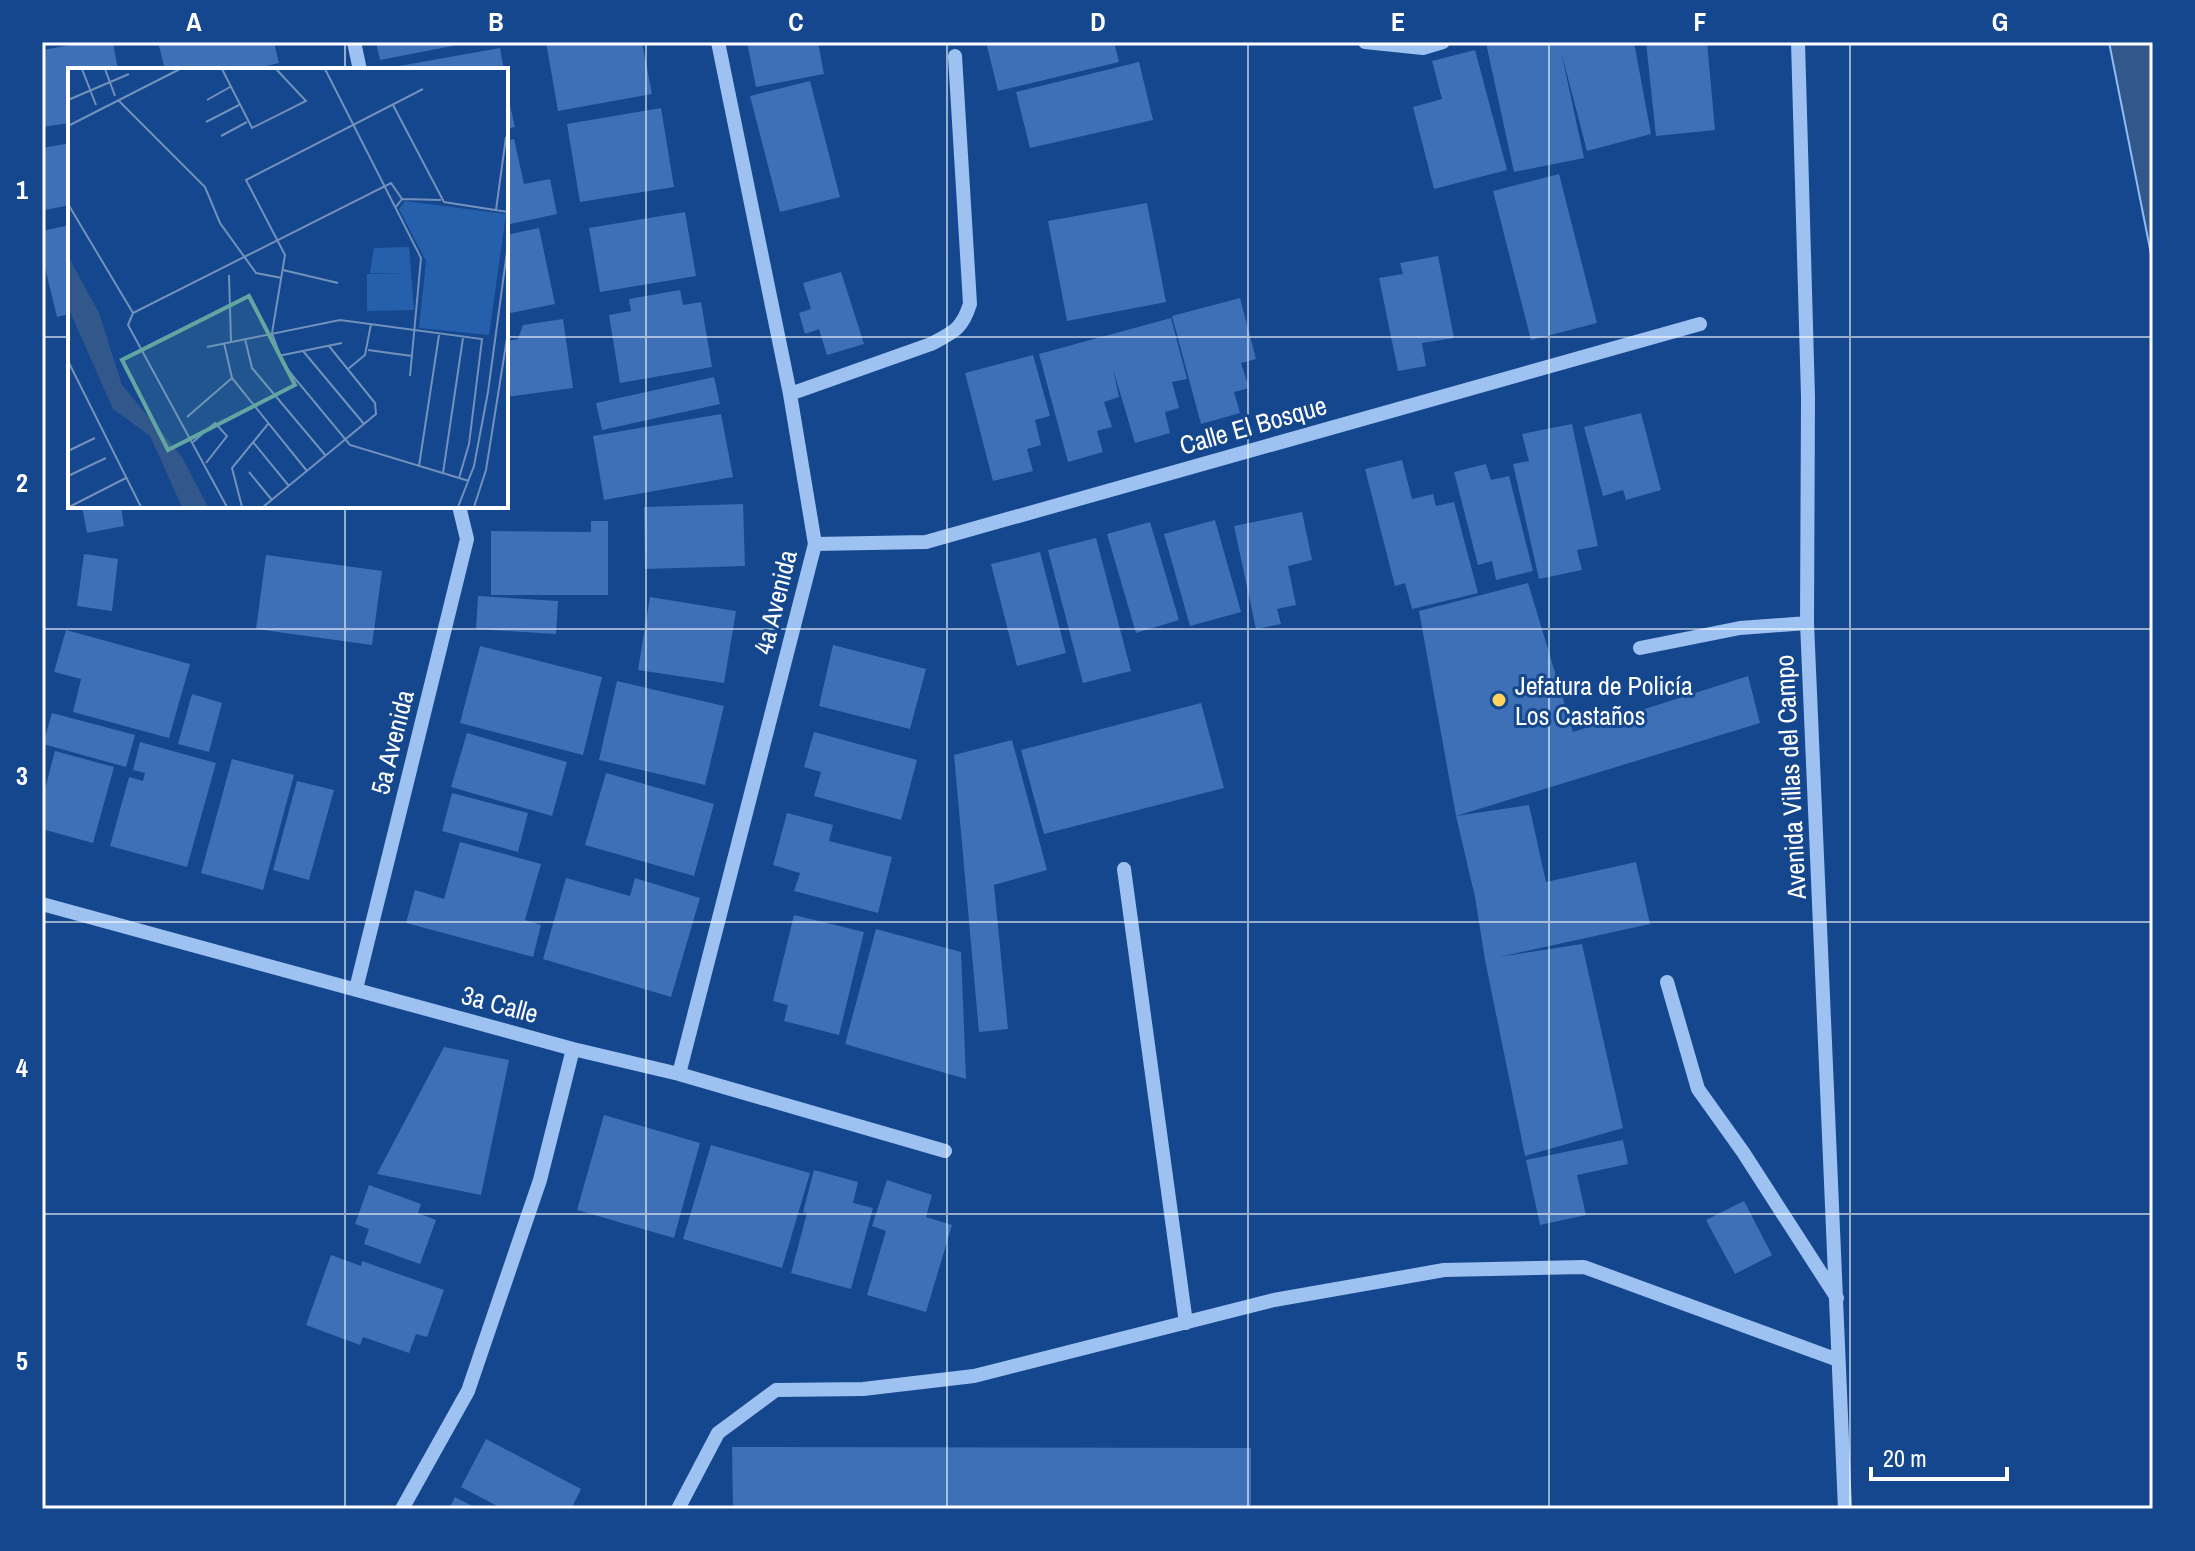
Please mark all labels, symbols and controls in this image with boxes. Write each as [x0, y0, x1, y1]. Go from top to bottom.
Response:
text: A [186, 4, 202, 39]
text: B [488, 4, 504, 39]
text: C [788, 4, 804, 39]
text: D [1090, 4, 1106, 39]
text: E [1391, 4, 1405, 39]
text: F [1693, 4, 1707, 39]
text: G [1992, 4, 2008, 39]
inset map [68, 68, 508, 508]
text: 1 [16, 172, 28, 207]
street label: Calle El Bosque [1175, 387, 1331, 463]
text: 2 [16, 465, 28, 500]
street label: 4a Avenida [745, 546, 805, 658]
street label: Avenida Villas del Campo [1766, 654, 1814, 901]
place label: Jefatura de Policía Los Castaños [1515, 668, 1693, 733]
street label: 5a Avenida [362, 686, 422, 798]
marker: Jefatura de Policía Los Castaños [1490, 691, 1508, 709]
text: 3 [16, 758, 28, 793]
street label: 3a Calle [458, 977, 542, 1031]
text: 4 [16, 1050, 28, 1085]
text: 5 [16, 1343, 28, 1378]
scale bar [1871, 1431, 2007, 1481]
text: 20 m [1883, 1442, 1927, 1474]

